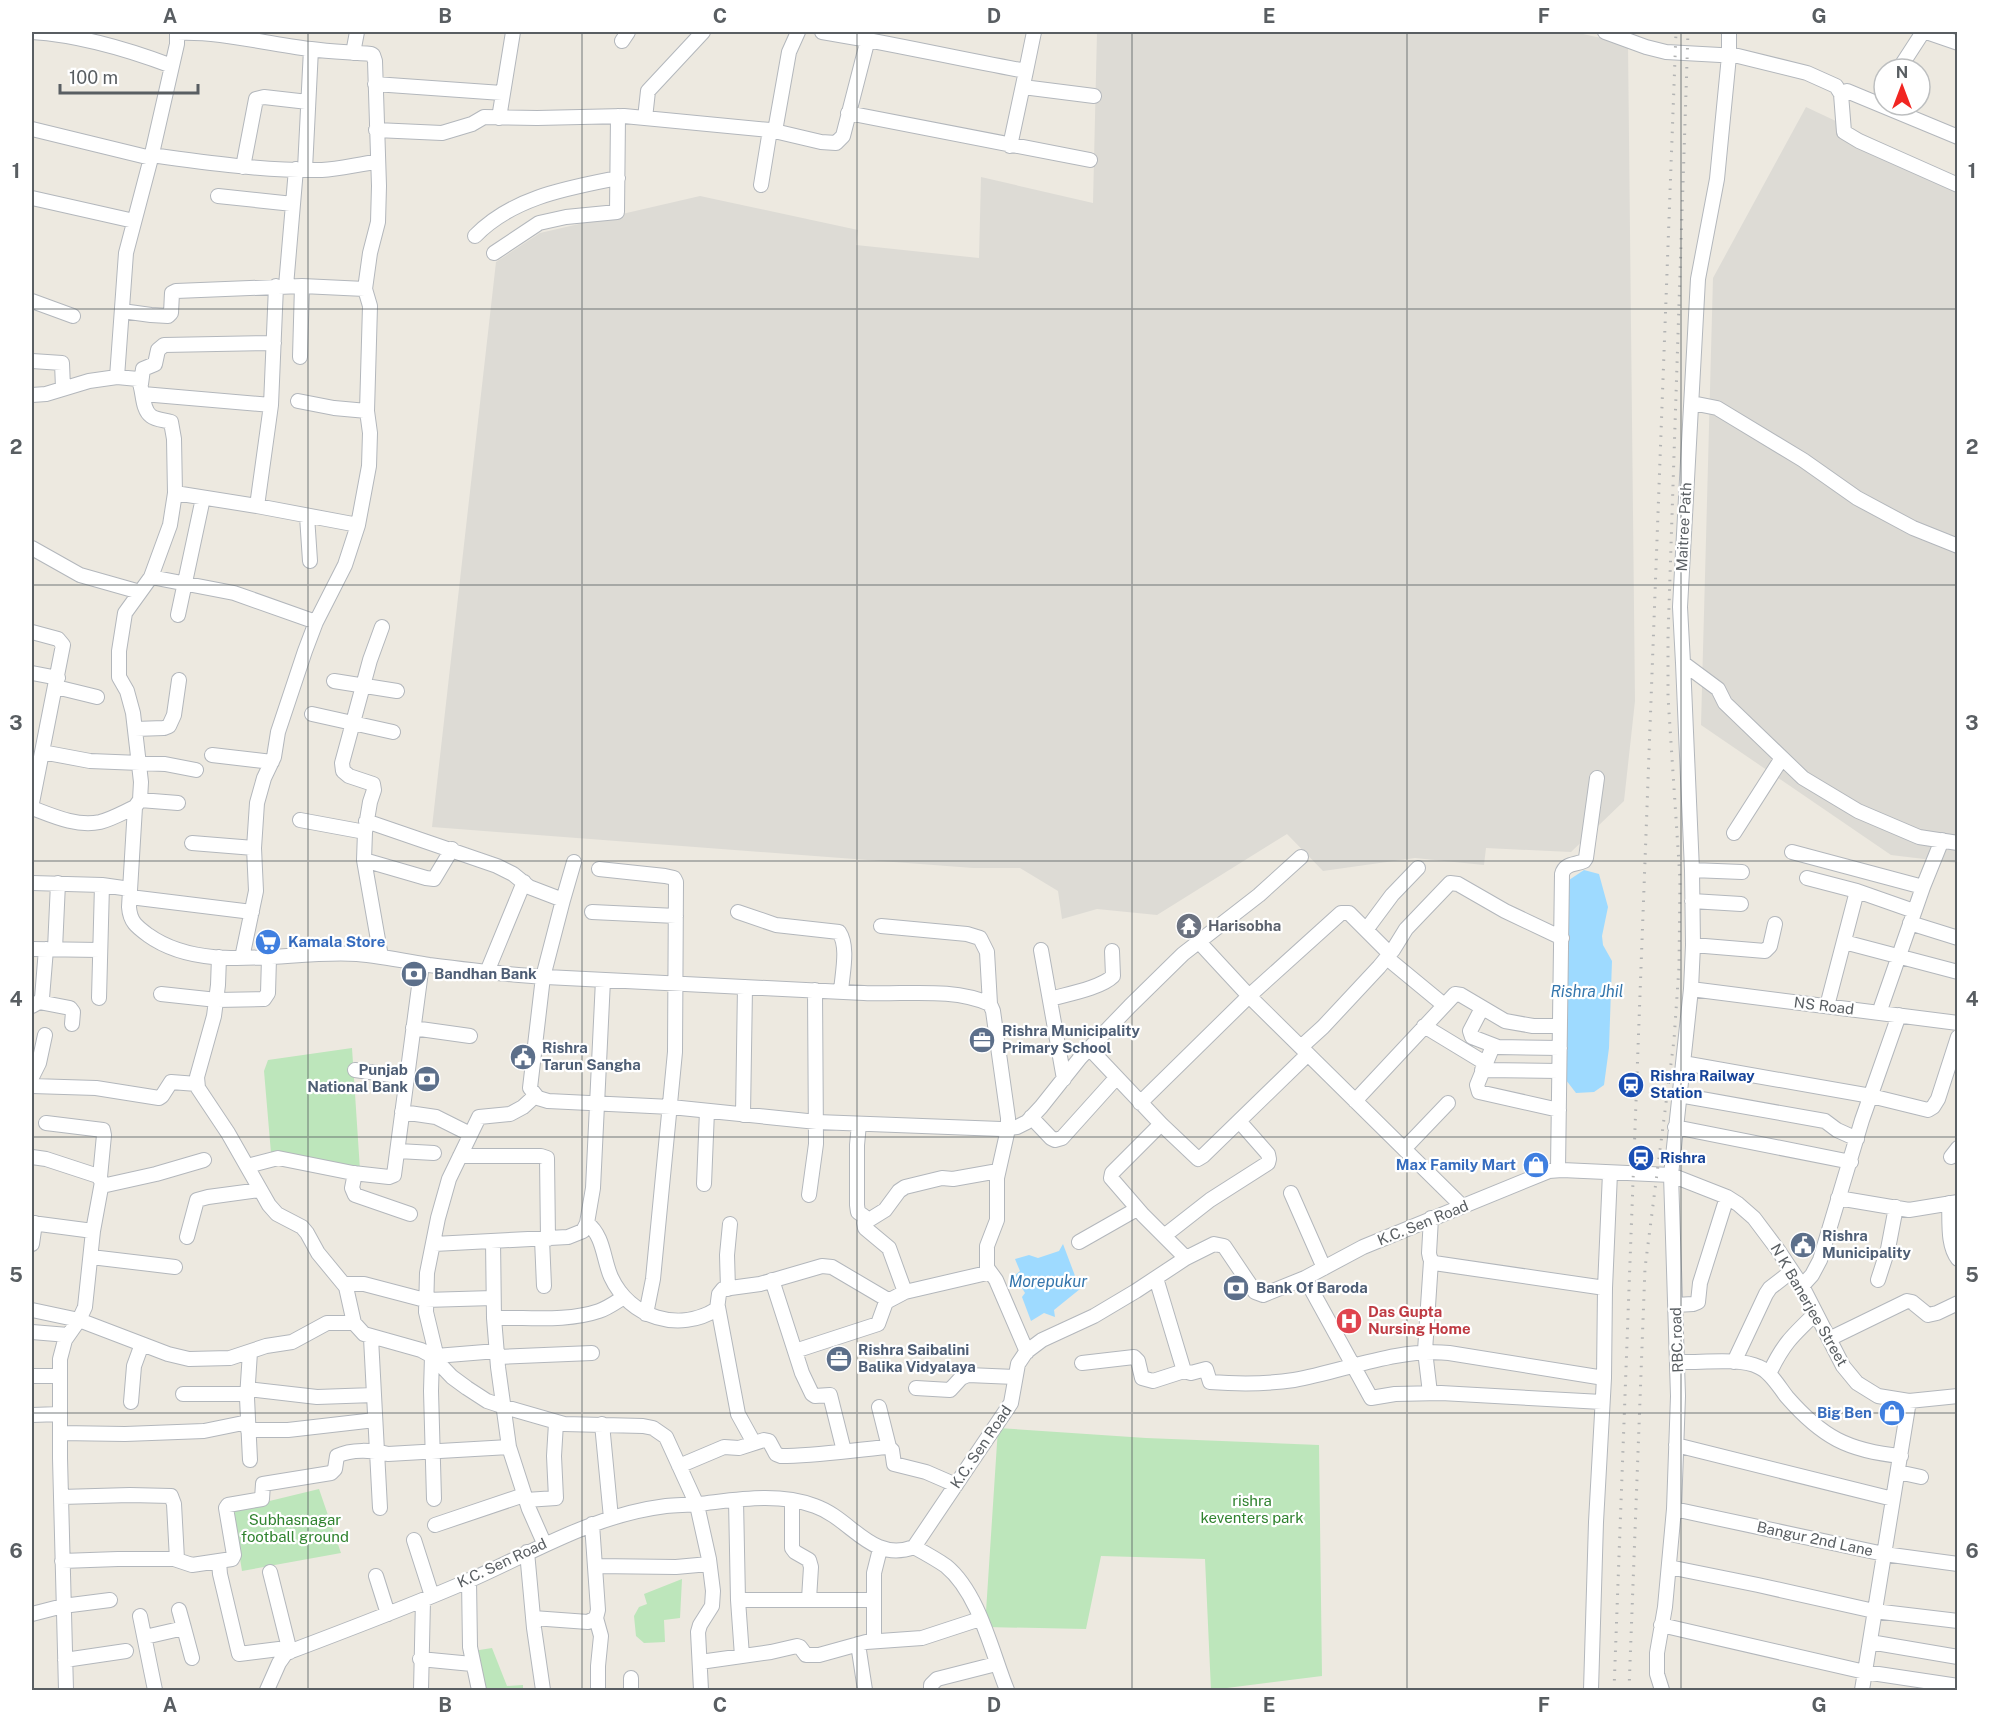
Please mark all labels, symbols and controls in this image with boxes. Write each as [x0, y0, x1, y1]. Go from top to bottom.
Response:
text: A [163, 4, 177, 28]
text: B [438, 4, 452, 28]
text: C [713, 4, 727, 28]
text: D [987, 4, 1001, 28]
text: E [1263, 4, 1275, 28]
text: F [1538, 4, 1550, 28]
text: G [1811, 4, 1827, 28]
scale bar [60, 57, 198, 95]
north arrow [1872, 57, 1932, 117]
text: N [1896, 63, 1908, 82]
text: 100 m [69, 67, 118, 88]
text: 1 [12, 159, 20, 183]
text: 1 [1968, 159, 1976, 183]
text: 2 [10, 435, 22, 459]
text: 2 [1966, 435, 1978, 459]
street label: Maitree Path [1673, 482, 1694, 572]
text: 3 [9, 711, 23, 735]
text: 3 [1965, 711, 1979, 735]
temple icon: Harisobha [1174, 911, 1204, 941]
place label: Harisobha [1208, 917, 1281, 934]
supermarket icon: Kamala Store [253, 927, 283, 957]
place label: Kamala Store [288, 933, 385, 950]
bank icon: Bandhan Bank [399, 959, 429, 989]
place label: Bandhan Bank [434, 965, 537, 982]
water label: Rishra Jhil [1550, 982, 1624, 1001]
text: 4 [9, 987, 23, 1011]
text: 4 [1965, 987, 1979, 1011]
street label: NS Road [1793, 993, 1855, 1018]
place label: Rishra Municipality Primary School [1002, 1022, 1141, 1056]
office icon: Rishra Municipality Primary School [967, 1025, 997, 1055]
place label: Rishra Tarun Sangha [542, 1039, 641, 1073]
public building icon: Rishra Tarun Sangha [508, 1042, 538, 1072]
place label: Punjab National Bank [307, 1061, 408, 1095]
bank icon: Punjab National Bank [412, 1064, 442, 1094]
place label: Rishra Railway Station [1650, 1067, 1755, 1101]
station icon: Rishra Railway Station [1616, 1070, 1646, 1100]
station icon: Rishra [1626, 1143, 1656, 1173]
place label: Rishra [1660, 1149, 1706, 1166]
shop icon: Max Family Mart [1521, 1150, 1551, 1180]
place label: Max Family Mart [1396, 1156, 1516, 1173]
street label: K.C. Sen Road [1375, 1197, 1471, 1249]
place label: Rishra Municipality [1822, 1227, 1912, 1261]
public building icon: Rishra Municipality [1788, 1230, 1818, 1260]
street label: N K Banerjee Street [1767, 1241, 1851, 1369]
text: 5 [9, 1263, 23, 1287]
text: 5 [1965, 1263, 1979, 1287]
water label: Morepukur [1009, 1272, 1088, 1291]
bank icon: Bank Of Baroda [1221, 1273, 1251, 1303]
place label: Bank Of Baroda [1256, 1279, 1368, 1296]
place label: Das Gupta Nursing Home [1368, 1303, 1471, 1337]
hospital icon: Das Gupta Nursing Home [1334, 1306, 1364, 1336]
street label: RBC road [1667, 1307, 1686, 1373]
place label: Rishra Saibalini Balika Vidyalaya [858, 1341, 976, 1375]
office icon: Rishra Saibalini Balika Vidyalaya [824, 1344, 854, 1374]
shop icon: Big Ben [1877, 1398, 1907, 1428]
street label: K.C. Sen Road [947, 1402, 1015, 1492]
place label: Big Ben [1817, 1404, 1872, 1421]
park label: rishra keventers park [1200, 1492, 1304, 1526]
park label: Subhasnagar football ground [241, 1511, 349, 1545]
street label: Bangur 2nd Lane [1755, 1518, 1875, 1559]
street label: K.C. Sen Road [454, 1534, 549, 1591]
text: 6 [9, 1539, 23, 1563]
text: 6 [1965, 1539, 1979, 1563]
text: A [163, 1693, 177, 1717]
text: B [438, 1693, 452, 1717]
text: C [713, 1693, 727, 1717]
text: D [987, 1693, 1001, 1717]
text: E [1263, 1693, 1275, 1717]
text: F [1538, 1693, 1550, 1717]
text: G [1811, 1693, 1827, 1717]

